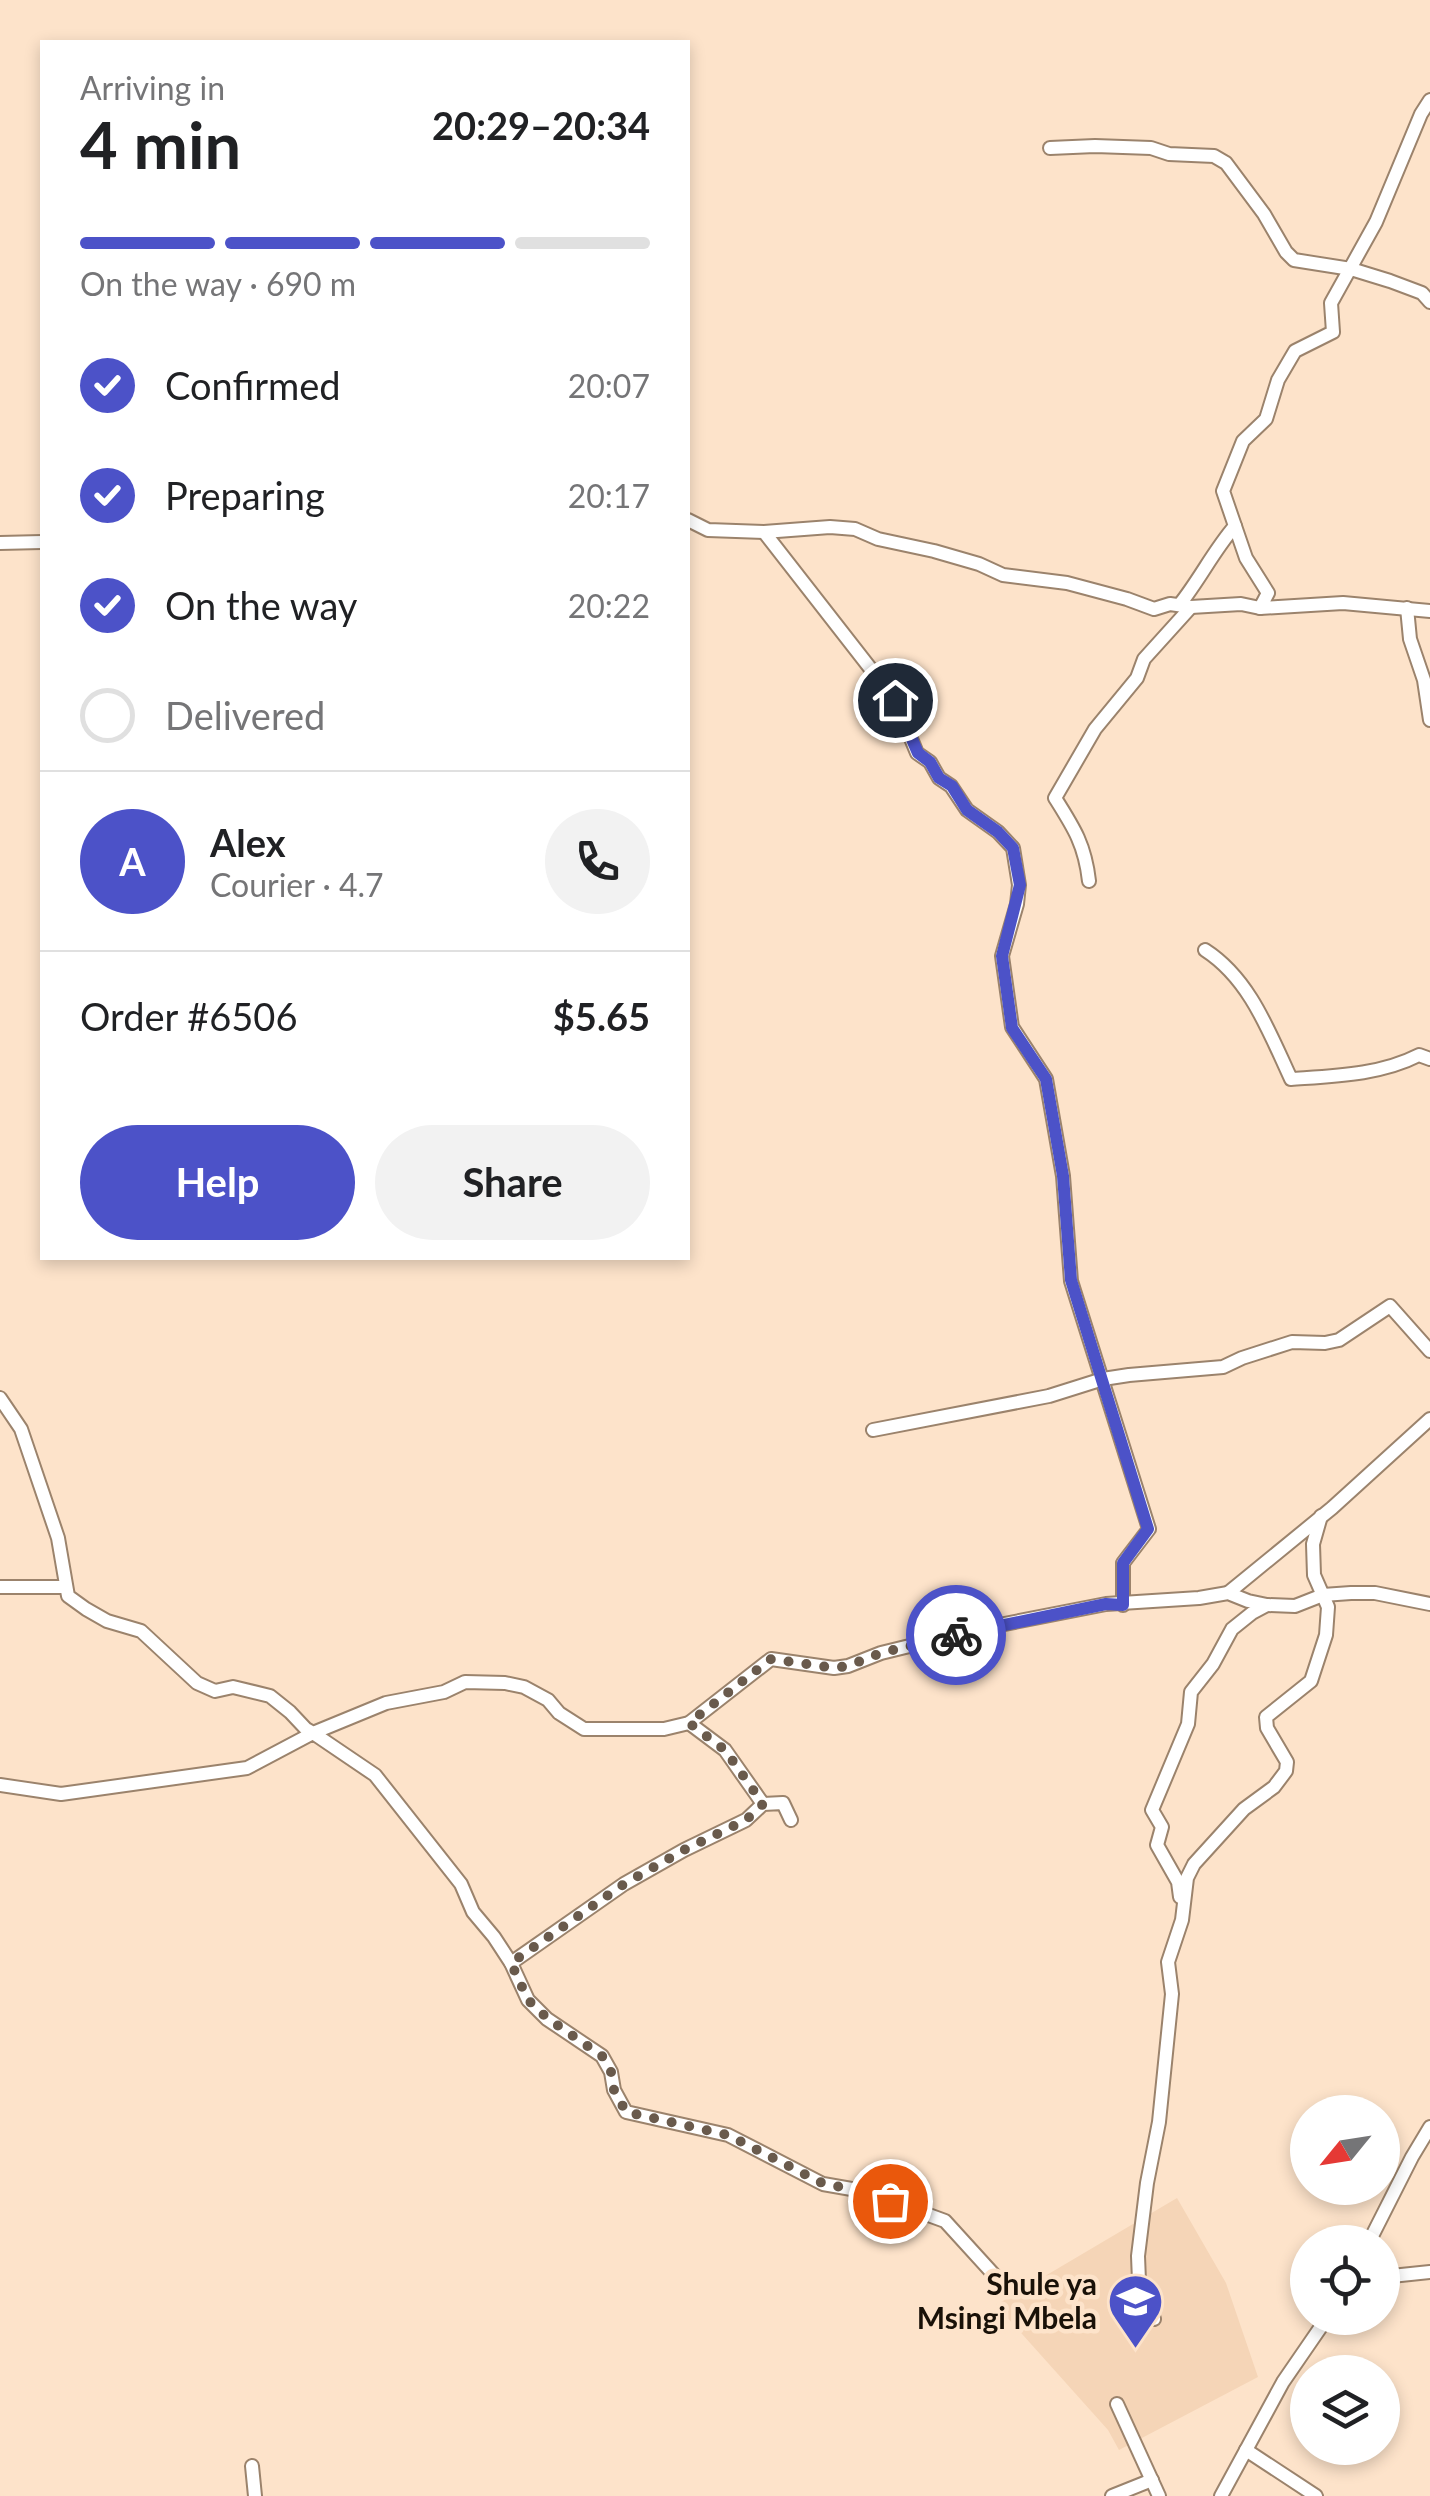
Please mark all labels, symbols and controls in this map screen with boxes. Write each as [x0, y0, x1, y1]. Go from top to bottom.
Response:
text: Arriving in [80, 68, 225, 107]
text: 20:29–20:34 [432, 102, 650, 148]
text: 4 min [80, 105, 241, 183]
text: On the way · 690 m [80, 264, 356, 303]
icon: check [80, 358, 135, 413]
text: Confirmed [165, 362, 341, 408]
text: 20:07 [568, 366, 650, 405]
icon: check [80, 468, 135, 523]
text: Preparing [165, 472, 325, 518]
text: 20:17 [568, 476, 650, 515]
icon: check [80, 578, 135, 633]
text: On the way [165, 582, 357, 628]
text: 20:22 [568, 586, 650, 625]
pin [853, 658, 938, 743]
icon: home [868, 673, 923, 728]
text: Delivered [165, 692, 325, 738]
button: phone [545, 809, 650, 914]
text: Alex [210, 819, 286, 865]
text: A [119, 838, 146, 884]
text: Courier · 4.7 [210, 865, 384, 904]
text: Order #6506 [80, 993, 297, 1039]
text: $5.65 [553, 993, 650, 1039]
button: Help [80, 1125, 355, 1240]
button: Share [375, 1125, 650, 1240]
courier [906, 1585, 1006, 1685]
icon: bike [929, 1608, 984, 1663]
north arrow [1290, 2095, 1400, 2205]
map controls [1290, 2095, 1400, 2465]
pin [848, 2159, 933, 2244]
icon: bag [863, 2174, 918, 2229]
button: locate [1290, 2225, 1400, 2335]
place label: Shule ya Msingi Mbela [917, 2265, 1097, 2335]
school or university icon: Shule ya Msingi Mbela [1106, 2272, 1166, 2351]
button: layers [1290, 2355, 1400, 2465]

